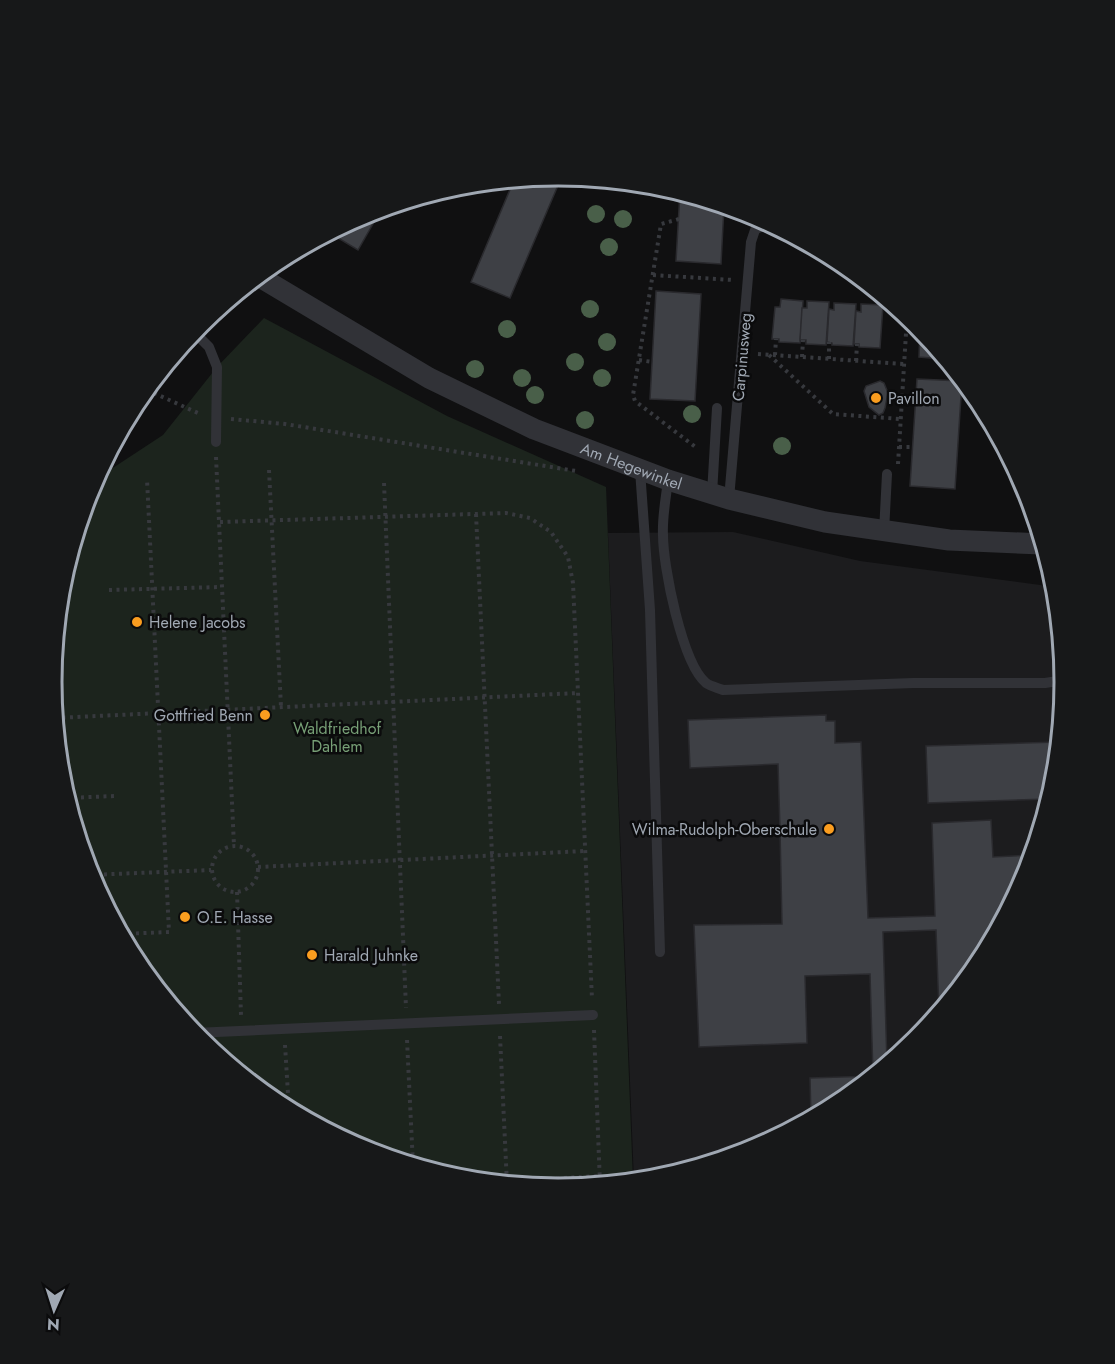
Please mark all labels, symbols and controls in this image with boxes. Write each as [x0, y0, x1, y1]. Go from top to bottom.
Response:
street label: Carpinusweg [727, 312, 757, 402]
place label: Pavillon [888, 387, 940, 410]
marker: Pavillon [869, 391, 883, 405]
street label: Am Hegewinkel [577, 436, 685, 495]
place label: Helene Jacobs [149, 611, 246, 634]
marker: Helene Jacobs [130, 615, 144, 629]
place label: Gottfried Benn [154, 704, 253, 727]
marker: Gottfried Benn [258, 708, 272, 722]
park label: Waldfriedhof Dahlem [293, 717, 381, 758]
place label: Wilma-Rudolph-Oberschule [632, 818, 817, 841]
marker: Wilma-Rudolph-Oberschule [822, 822, 836, 836]
place label: O.E. Hasse [197, 906, 273, 929]
marker: O.E. Hasse [178, 910, 192, 924]
place label: Harald Juhnke [324, 944, 418, 967]
marker: Harald Juhnke [305, 948, 319, 962]
north arrow [24, 1280, 84, 1340]
text: N [46, 1313, 60, 1336]

